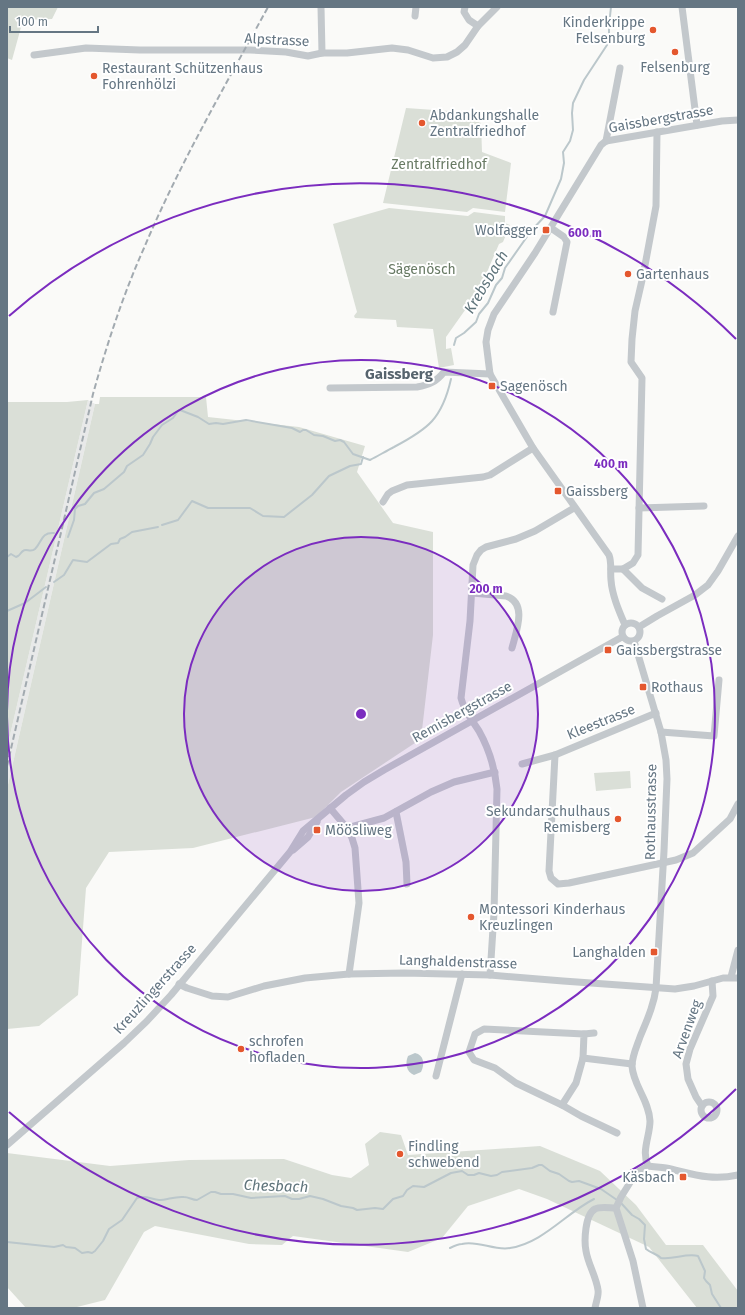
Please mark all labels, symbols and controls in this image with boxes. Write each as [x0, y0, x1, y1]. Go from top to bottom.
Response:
scale bar [10, 8, 98, 34]
place label: Kinderkrippe Felsenburg [562, 14, 646, 47]
text: 100 m [16, 15, 48, 29]
marker: Kinderkrippe Felsenburg [648, 25, 658, 35]
street label: Alpstrasse [244, 30, 310, 50]
marker: Felsenburg [670, 47, 680, 57]
place label: Felsenburg [640, 59, 710, 76]
place label: Restaurant Schützenhaus Fohrenhölzi [102, 60, 263, 93]
marker: Restaurant Schützenhaus Fohrenhölzi [89, 71, 99, 81]
street label: Gaissbergstrasse [607, 101, 715, 137]
place label: Abdankungshalle Zentralfriedhof [430, 107, 539, 140]
marker: Abdankungshalle Zentralfriedhof [417, 118, 427, 128]
park label: Zentralfriedhof [391, 156, 488, 173]
place label: Wolfagger [475, 222, 539, 239]
marker: Wolfagger [541, 225, 551, 235]
text: 600 m [568, 226, 602, 240]
water label: Krebsbach [460, 247, 512, 317]
park label: Sägenösch [388, 261, 456, 278]
place label: Gartenhaus [636, 266, 709, 283]
marker: Gartenhaus [623, 269, 633, 279]
district label: Gaissberg [365, 365, 434, 383]
place label: Sagenösch [500, 378, 568, 395]
marker: Sagenösch [487, 381, 497, 391]
text: 400 m [594, 457, 628, 471]
place label: Gaissberg [566, 483, 628, 500]
marker: Gaissberg [553, 486, 563, 496]
text: 200 m [469, 582, 503, 596]
place label: Gaissbergstrasse [616, 642, 722, 659]
marker: Gaissbergstrasse [603, 645, 613, 655]
street label: Remisbergstrasse [409, 678, 515, 746]
place label: Rothaus [651, 679, 703, 696]
marker: Rothaus [638, 682, 648, 692]
street label: Kleestrasse [564, 701, 638, 743]
centre of rings [354, 707, 368, 721]
street label: Rothausstrasse [642, 764, 660, 860]
place label: Sekundarschulhaus Remisberg [486, 803, 611, 836]
marker: Sekundarschulhaus Remisberg [613, 814, 623, 824]
place label: Möösliweg [325, 822, 392, 839]
marker: Möösliweg [312, 825, 322, 835]
place label: Montessori Kinderhaus Kreuzlingen [479, 901, 626, 934]
marker: Montessori Kinderhaus Kreuzlingen [466, 912, 476, 922]
street label: Kreuzlingerstrasse [110, 940, 200, 1038]
place label: Langhalden [572, 944, 646, 961]
marker: Langhalden [649, 947, 659, 957]
street label: Langhaldenstrasse [399, 951, 517, 973]
street label: Arvenweg [669, 997, 706, 1061]
place label: schrofen hofladen [249, 1033, 305, 1066]
marker: schrofen hofladen [236, 1044, 246, 1054]
place label: Findling schwebend [408, 1138, 480, 1171]
marker: Findling schwebend [395, 1149, 405, 1159]
place label: Käsbach [622, 1169, 675, 1186]
marker: Käsbach [678, 1172, 688, 1182]
water label: Chesbach [243, 1176, 309, 1196]

